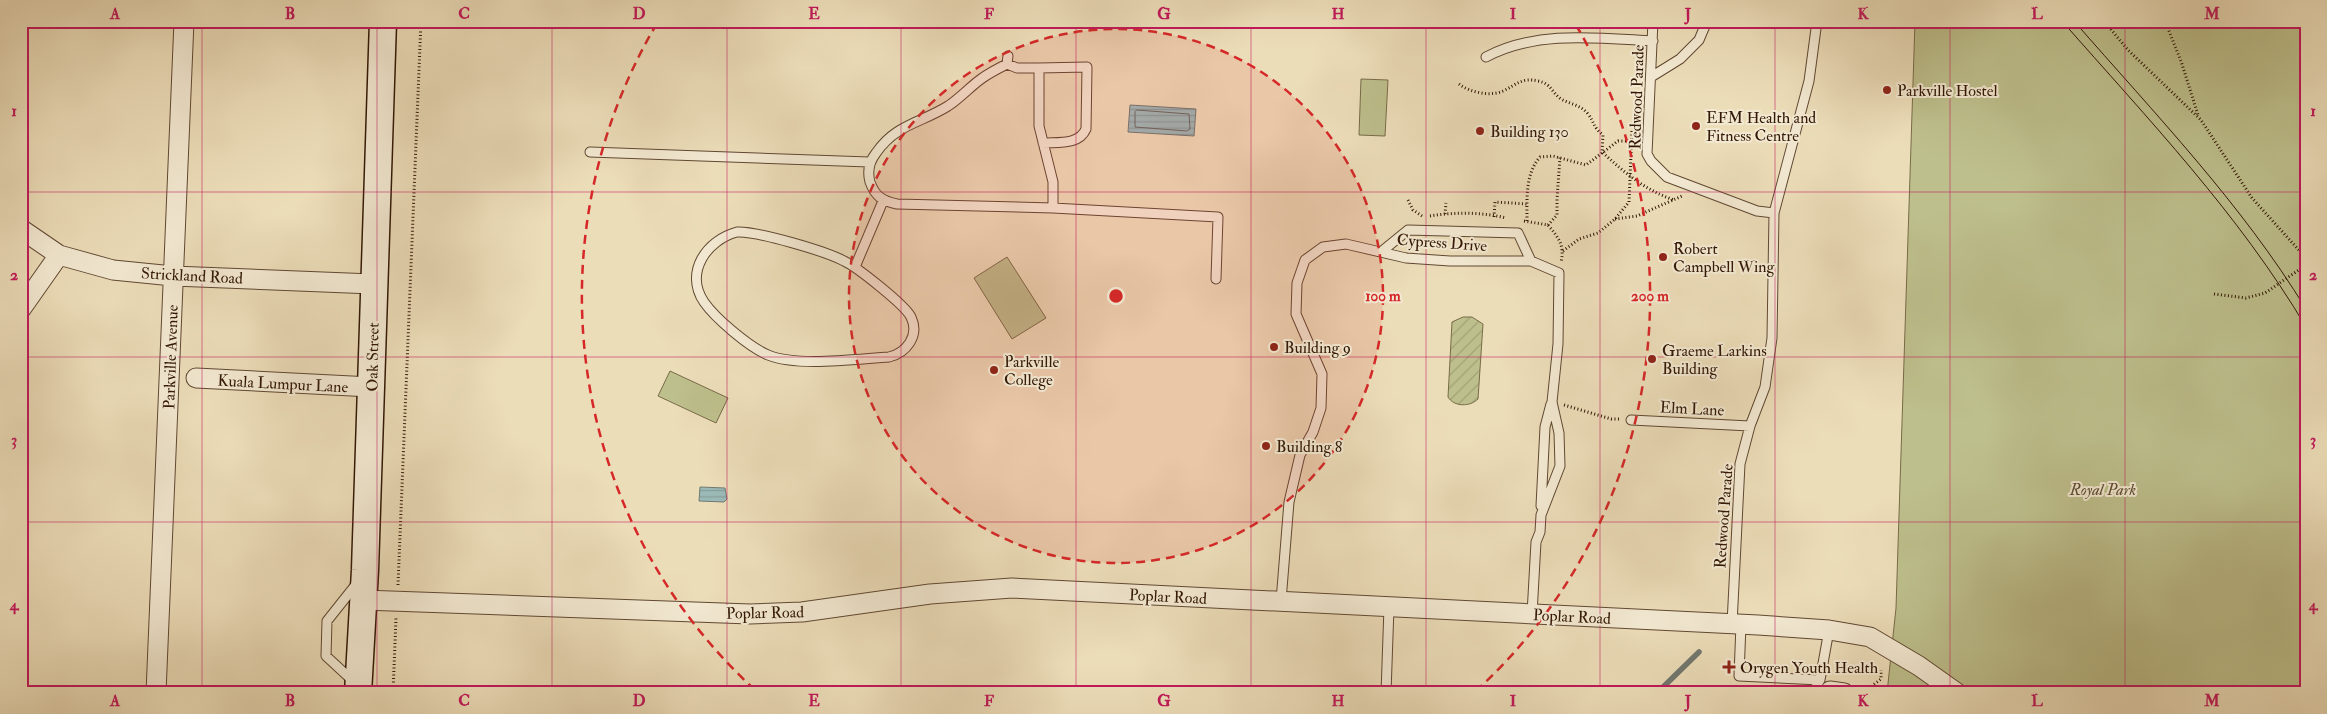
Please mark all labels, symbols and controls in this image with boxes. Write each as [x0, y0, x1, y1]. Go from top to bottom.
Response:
text: A [109, 4, 121, 24]
text: B [285, 4, 295, 24]
text: C [458, 4, 470, 24]
text: D [632, 4, 646, 24]
text: E [808, 4, 820, 24]
text: F [984, 4, 994, 24]
text: G [1157, 4, 1171, 24]
text: H [1331, 4, 1345, 24]
text: I [1510, 4, 1517, 24]
text: J [1684, 4, 1692, 25]
text: K [1857, 4, 1869, 24]
text: L [2031, 4, 2043, 24]
text: M [2203, 4, 2220, 24]
street label: Redwood Parade [1625, 44, 1649, 150]
place label: Parkville Hostel [1897, 81, 1998, 101]
marker: Parkville Hostel [1881, 84, 1893, 96]
text: 1 [11, 101, 17, 121]
text: 1 [2310, 101, 2316, 121]
place label: EFM Health and Fitness Centre [1706, 108, 1816, 146]
marker: EFM Health and Fitness Centre [1690, 120, 1702, 132]
place label: Building 130 [1490, 122, 1569, 142]
marker: Building 130 [1474, 125, 1486, 137]
street label: Cypress Drive [1396, 230, 1488, 257]
place label: Robert Campbell Wing [1673, 239, 1776, 278]
marker: Robert Campbell Wing [1657, 251, 1669, 263]
street label: Strickland Road [141, 263, 243, 289]
text: 2 [10, 265, 18, 285]
text: 2 [2309, 265, 2317, 285]
centre of rings [1107, 287, 1125, 305]
text: 100 m [1365, 287, 1401, 306]
text: 200 m [1631, 287, 1669, 306]
street label: Parkville Avenue [159, 304, 183, 410]
street label: Oak Street [362, 322, 384, 392]
place label: Building 9 [1284, 338, 1351, 358]
marker: Building 9 [1268, 341, 1280, 353]
place label: Graeme Larkins Building [1662, 341, 1767, 379]
place label: Parkville College [1004, 352, 1059, 390]
marker: Graeme Larkins Building [1646, 353, 1658, 365]
marker: Parkville College [988, 364, 1000, 376]
street label: Kuala Lumpur Lane [217, 371, 349, 398]
street label: Elm Lane [1659, 397, 1725, 421]
text: 3 [11, 430, 17, 450]
text: 3 [2310, 430, 2316, 450]
place label: Building 8 [1276, 437, 1343, 457]
marker: Building 8 [1260, 440, 1272, 452]
street label: Redwood Parade [1710, 463, 1738, 569]
park label: Royal Park [2069, 480, 2137, 500]
street label: Poplar Road [1128, 585, 1208, 610]
text: 4 [9, 595, 20, 615]
text: 4 [2308, 595, 2319, 615]
street label: Poplar Road [726, 602, 804, 625]
street label: Poplar Road [1532, 605, 1612, 630]
place label: Orygen Youth Health [1740, 658, 1879, 678]
marker: Orygen Youth Health [1722, 660, 1736, 674]
text: A [109, 691, 121, 711]
text: B [285, 691, 295, 711]
text: C [458, 691, 470, 711]
text: D [632, 691, 646, 711]
text: E [808, 691, 820, 711]
text: F [984, 691, 994, 711]
text: G [1157, 691, 1171, 711]
text: H [1331, 691, 1345, 711]
text: I [1510, 691, 1517, 711]
text: J [1684, 691, 1692, 712]
text: K [1857, 691, 1869, 711]
text: L [2031, 691, 2043, 711]
text: M [2203, 691, 2220, 711]

